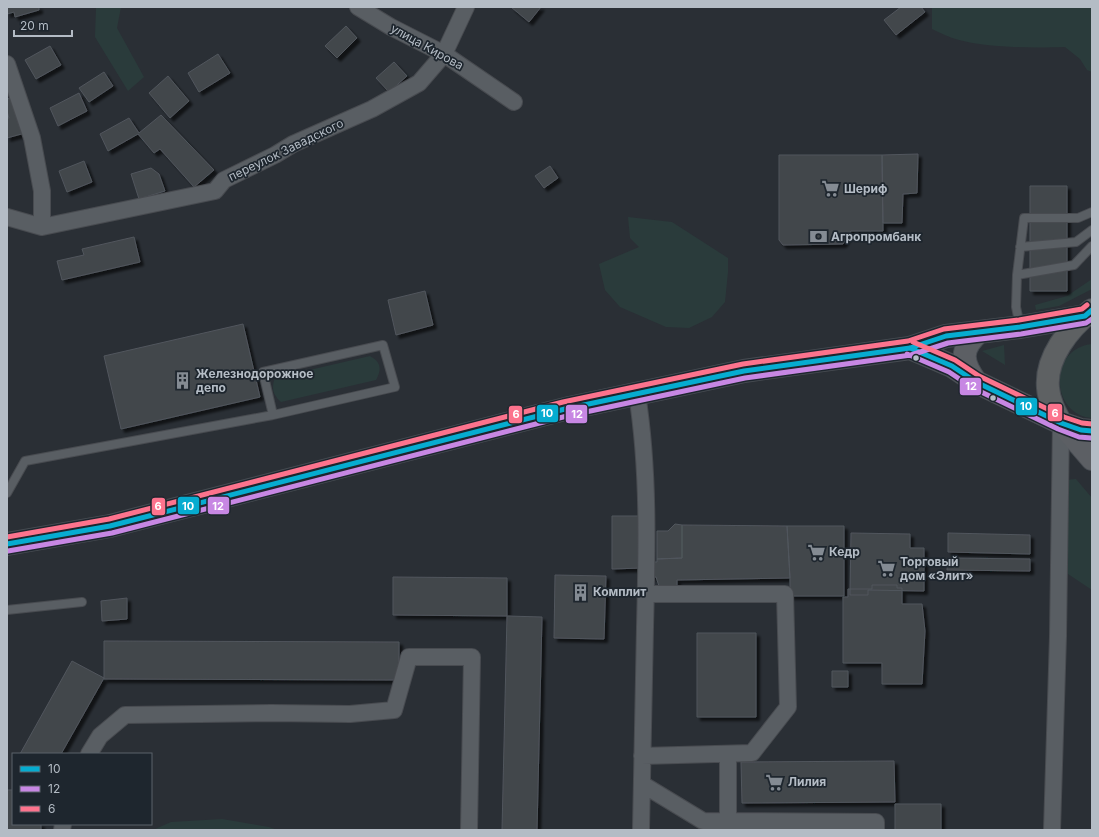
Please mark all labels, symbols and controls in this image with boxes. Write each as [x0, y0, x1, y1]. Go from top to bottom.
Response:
scale bar [14, 12, 72, 38]
text: 20 m [20, 18, 49, 33]
street label: улица Кирова [388, 20, 466, 73]
street label: переулок Завадского [226, 115, 346, 184]
supermarket icon: Шериф [821, 179, 841, 199]
place label: Шериф [844, 181, 888, 196]
bank icon: Агропромбанк [808, 227, 828, 247]
place label: Агропромбанк [831, 229, 921, 244]
unlabelled marker [911, 353, 921, 363]
place label: Железнодорожное депо [196, 366, 314, 395]
building icon: Железнодорожное депо [173, 371, 193, 391]
line badge: 12 [959, 377, 982, 396]
text: 12 [965, 379, 977, 393]
unlabelled marker [988, 393, 998, 403]
line badge: 10 [1015, 397, 1038, 416]
text: 10 [1020, 399, 1032, 413]
line badge: 6 [1047, 403, 1063, 422]
line badge: 10 [536, 404, 559, 423]
line badge: 12 [565, 404, 588, 424]
line badge: 6 [508, 405, 523, 424]
text: 10 [541, 406, 553, 420]
text: 6 [1051, 406, 1059, 420]
text: 6 [512, 407, 520, 421]
text: 12 [571, 407, 583, 421]
line badge: 10 [177, 496, 200, 515]
line badge: 12 [207, 496, 230, 515]
line badge: 6 [151, 497, 166, 516]
text: 6 [154, 499, 162, 513]
text: 10 [182, 499, 194, 513]
text: 12 [212, 499, 224, 513]
supermarket icon: Кедр [806, 542, 826, 562]
place label: Кедр [829, 544, 860, 559]
place label: Торговый дом «Элит» [900, 554, 974, 583]
supermarket icon: Торговый дом «Элит» [877, 559, 897, 579]
building icon: Комплит [570, 582, 590, 602]
place label: Комплит [593, 584, 646, 599]
legend [12, 753, 152, 825]
text: 10 [48, 761, 60, 776]
supermarket icon: Лилия [765, 772, 785, 792]
place label: Лилия [788, 774, 826, 789]
text: 12 [48, 781, 60, 796]
text: 6 [48, 801, 55, 816]

